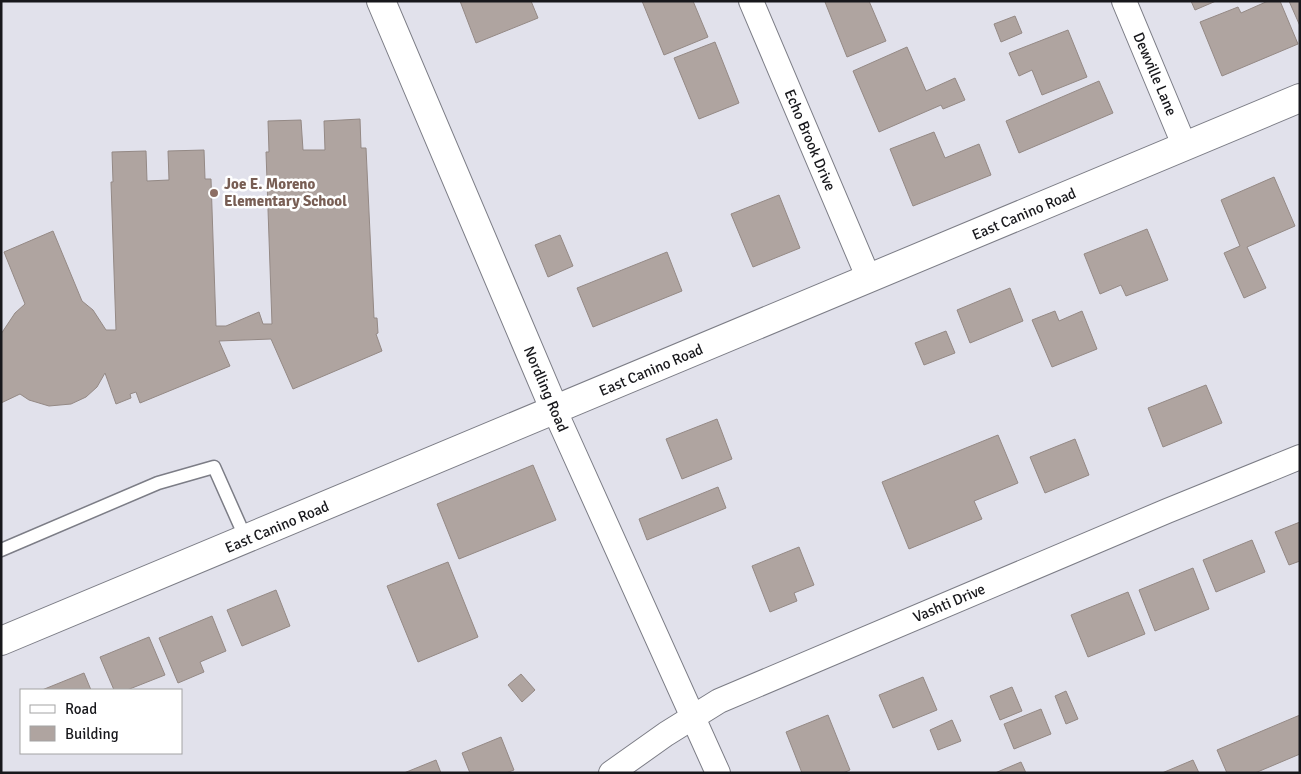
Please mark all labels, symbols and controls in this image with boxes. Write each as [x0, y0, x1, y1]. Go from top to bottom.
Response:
street label: Dewville Lane [1129, 30, 1181, 118]
street label: Echo Brook Drive [780, 86, 840, 194]
place label: Joe E. Moreno Elementary School [224, 175, 347, 210]
street label: East Canino Road [969, 184, 1079, 244]
marker: Joe E. Moreno Elementary School [208, 187, 220, 199]
street label: East Canino Road [596, 340, 706, 400]
street label: Nordling Road [520, 343, 572, 435]
street label: East Canino Road [222, 497, 332, 557]
street label: Vashti Drive [910, 580, 988, 626]
legend [20, 689, 182, 754]
text: Road [65, 700, 97, 718]
text: Building [65, 725, 119, 743]

